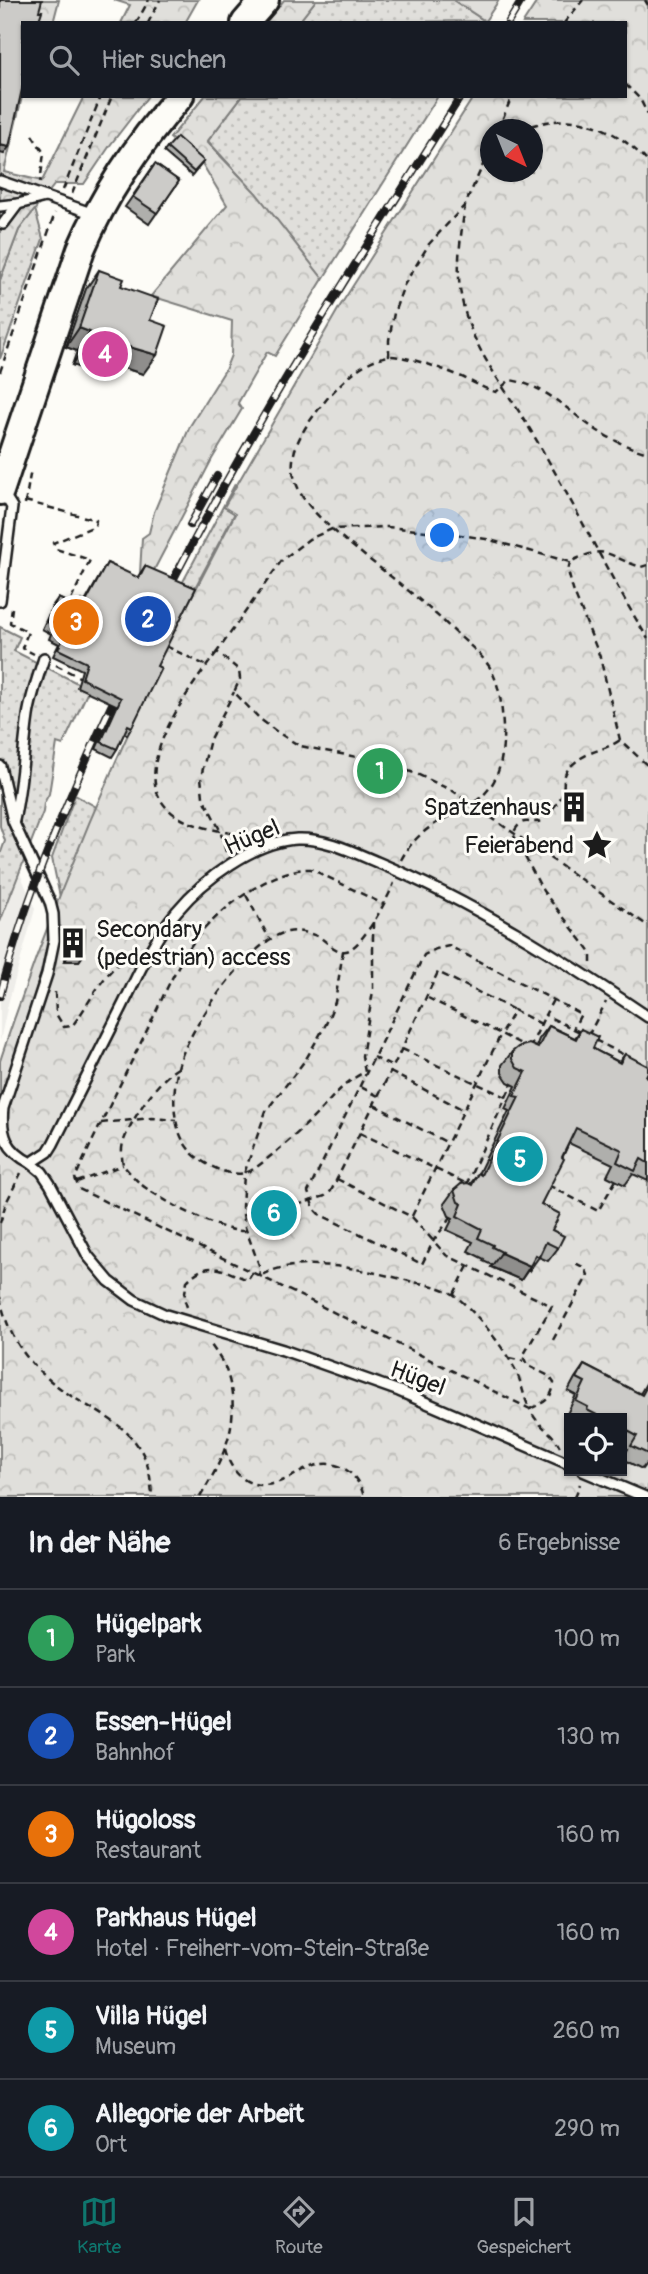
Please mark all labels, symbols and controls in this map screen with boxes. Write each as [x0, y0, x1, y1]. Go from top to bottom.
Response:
search box [21, 21, 627, 98]
icon: search [45, 41, 83, 79]
text: Hier suchen [101, 44, 226, 76]
north arrow [480, 119, 543, 182]
pin: 4 [82, 328, 128, 380]
your location [425, 518, 459, 552]
pin: 2 [125, 593, 171, 645]
pin: 3 [53, 596, 99, 648]
pin: 1 [357, 745, 403, 797]
building icon: Spatzenhaus [557, 790, 591, 824]
place label: Spatzenhaus [423, 793, 551, 822]
street label: Hügel [220, 813, 284, 862]
place icon: Feierabend [580, 828, 614, 862]
place label: Feierabend [464, 831, 574, 860]
place label: Secondary (pedestrian) access [96, 915, 291, 972]
building icon: Secondary (pedestrian) access [56, 926, 90, 960]
pin: 5 [497, 1133, 543, 1185]
pin: 6 [251, 1187, 297, 1239]
street label: Hügel [386, 1355, 450, 1402]
map controls [564, 1413, 627, 1476]
button: locate [564, 1413, 627, 1476]
text: In der Nähe [28, 1524, 170, 1561]
text: 6 Ergebnisse [498, 1528, 620, 1557]
text: Hügelpark [95, 1608, 202, 1640]
text: 1 [47, 1624, 56, 1653]
text: 100 m [554, 1624, 620, 1653]
text: Park [95, 1640, 135, 1669]
text: Essen-Hügel [95, 1706, 232, 1738]
text: 2 [45, 1722, 57, 1751]
text: 130 m [557, 1722, 620, 1751]
text: Bahnhof [95, 1738, 175, 1767]
text: Hügoloss [95, 1804, 195, 1836]
text: 3 [45, 1820, 57, 1849]
text: 160 m [556, 1820, 620, 1849]
text: Restaurant [95, 1836, 201, 1865]
text: Parkhaus Hügel [95, 1902, 257, 1934]
text: 4 [44, 1918, 58, 1947]
text: 160 m [556, 1918, 620, 1947]
text: Hotel · Freiherr-vom-Stein-Straße [95, 1934, 429, 1963]
text: Villa Hügel [95, 2000, 207, 2032]
text: 5 [45, 2016, 57, 2045]
text: 260 m [553, 2016, 620, 2045]
text: Museum [95, 2032, 176, 2061]
text: Allegorie der Arbeit [95, 2098, 304, 2130]
text: 6 [44, 2114, 58, 2143]
text: 290 m [554, 2114, 620, 2143]
text: Ort [95, 2130, 127, 2159]
tab: Karte [77, 2193, 121, 2259]
tab: Route [275, 2193, 323, 2259]
tab: Gespeichert [477, 2193, 571, 2259]

